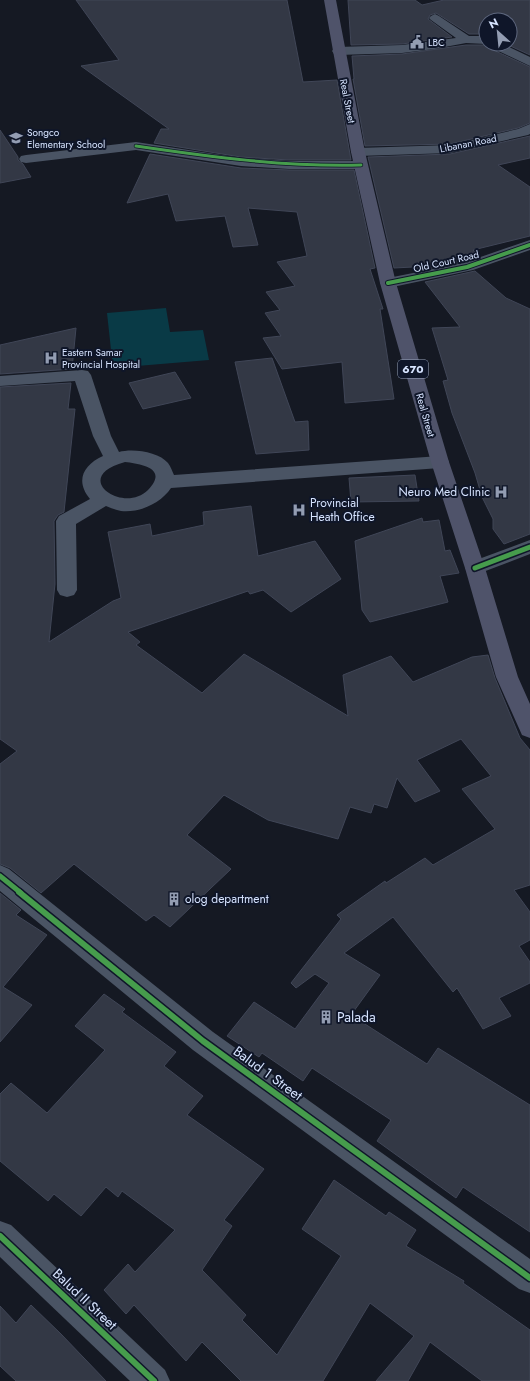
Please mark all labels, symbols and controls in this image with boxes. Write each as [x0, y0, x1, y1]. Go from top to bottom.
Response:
north arrow [478, 12, 518, 52]
text: N [486, 14, 501, 32]
public building icon: LBC [409, 34, 425, 50]
place label: LBC [428, 35, 445, 50]
street label: Real Street [336, 78, 359, 125]
place label: Songco Elementary School [27, 125, 105, 152]
school or university icon: Songco Elementary School [8, 130, 24, 146]
street label: Libanan Road [438, 131, 498, 156]
street label: Old Court Road [412, 247, 480, 276]
place label: Eastern Samar Provincial Hospital [62, 345, 140, 372]
hospital icon: Eastern Samar Provincial Hospital [43, 350, 59, 366]
road number: 670 [398, 360, 428, 378]
street label: Real Street [412, 392, 439, 439]
place label: Neuro Med Clinic [399, 483, 490, 501]
hospital icon: Neuro Med Clinic [493, 484, 509, 500]
place label: Provincial Heath Office [310, 494, 375, 526]
hospital icon: Provincial Heath Office [291, 502, 307, 518]
place label: olog department [185, 890, 269, 908]
building icon: olog department [166, 891, 182, 907]
place label: Palada [337, 1007, 376, 1027]
building icon: Palada [318, 1009, 334, 1025]
street label: Balud 1 Street [229, 1041, 307, 1105]
street label: Balud II Street [48, 1264, 122, 1335]

